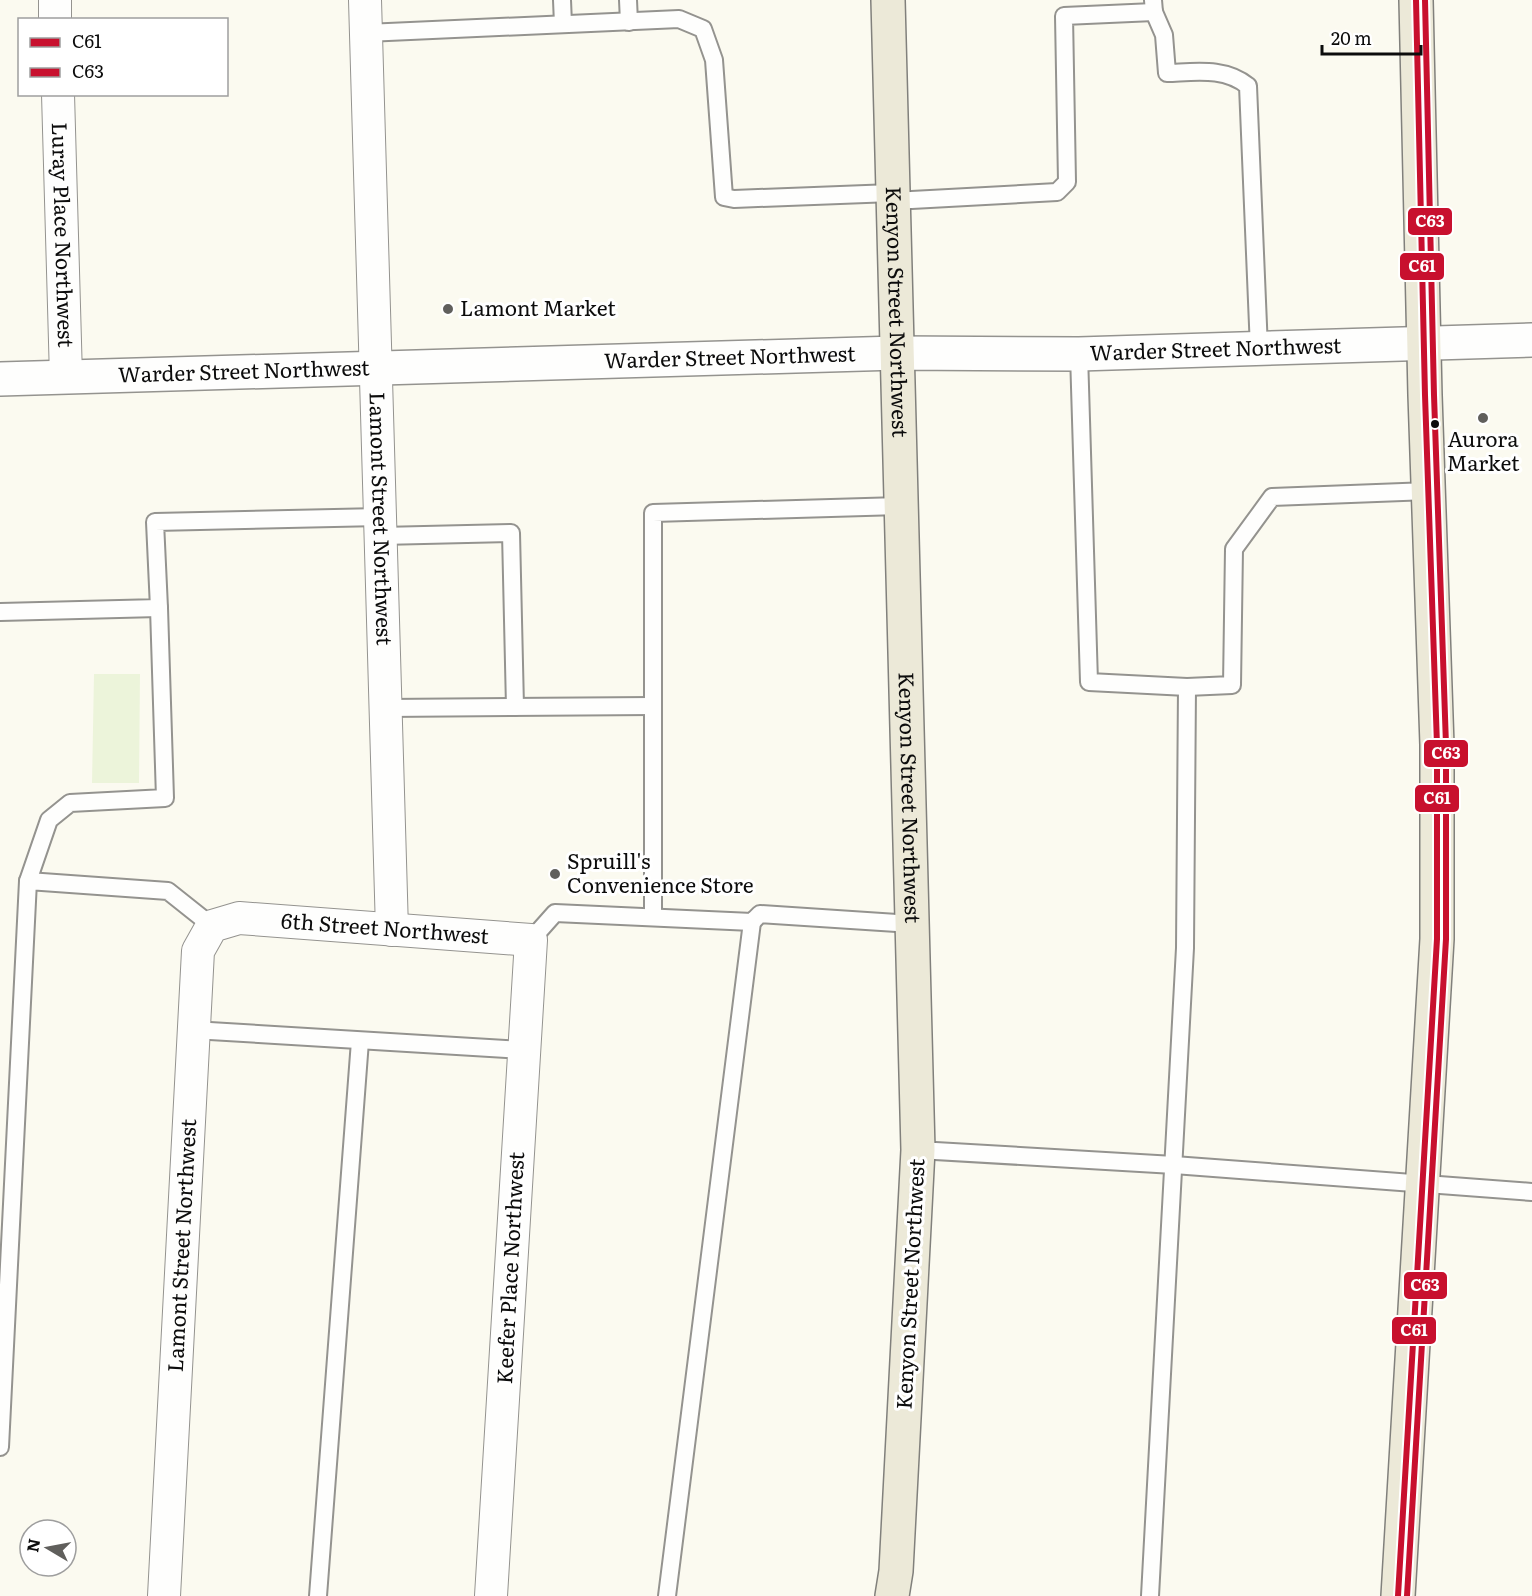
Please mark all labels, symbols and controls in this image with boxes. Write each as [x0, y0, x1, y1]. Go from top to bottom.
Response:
legend [18, 18, 228, 96]
scale bar [1322, 18, 1421, 56]
text: 20 m [1331, 24, 1372, 51]
text: C61 [72, 27, 102, 54]
text: C63 [72, 57, 104, 84]
street label: Luray Place Northwest [46, 122, 83, 348]
street label: Kenyon Street Northwest [880, 186, 917, 438]
line badge: C63 [1407, 207, 1453, 236]
text: C63 [1415, 208, 1445, 232]
line badge: C61 [1399, 252, 1445, 281]
text: C61 [1408, 253, 1436, 277]
place label: Lamont Market [460, 291, 616, 322]
marker: Lamont Market [441, 302, 455, 316]
street label: Warder Street Northwest [1089, 328, 1342, 367]
street label: Warder Street Northwest [603, 336, 856, 374]
street label: Warder Street Northwest [118, 350, 371, 389]
street label: Lamont Street Northwest [363, 392, 402, 646]
marker: Aurora Market [1476, 411, 1490, 425]
unlabelled marker [1429, 418, 1441, 430]
place label: Aurora Market [1447, 422, 1520, 477]
street label: Kenyon Street Northwest [893, 672, 930, 924]
line badge: C63 [1423, 739, 1469, 768]
text: C63 [1431, 740, 1461, 764]
line badge: C61 [1414, 784, 1460, 813]
text: C61 [1423, 785, 1451, 809]
place label: Spruill's Convenience Store [567, 844, 754, 899]
marker: Spruill's Convenience Store [548, 867, 562, 881]
street label: 6th Street Northwest [280, 903, 491, 950]
street label: Lamont Street Northwest [158, 1117, 202, 1373]
street label: Keefer Place Northwest [487, 1150, 530, 1385]
street label: Kenyon Street Northwest [886, 1157, 931, 1410]
line badge: C63 [1403, 1271, 1448, 1300]
text: C63 [1410, 1272, 1440, 1296]
line badge: C61 [1391, 1316, 1437, 1345]
text: C61 [1400, 1317, 1428, 1341]
north arrow [18, 1518, 78, 1578]
text: N [19, 1537, 45, 1554]

